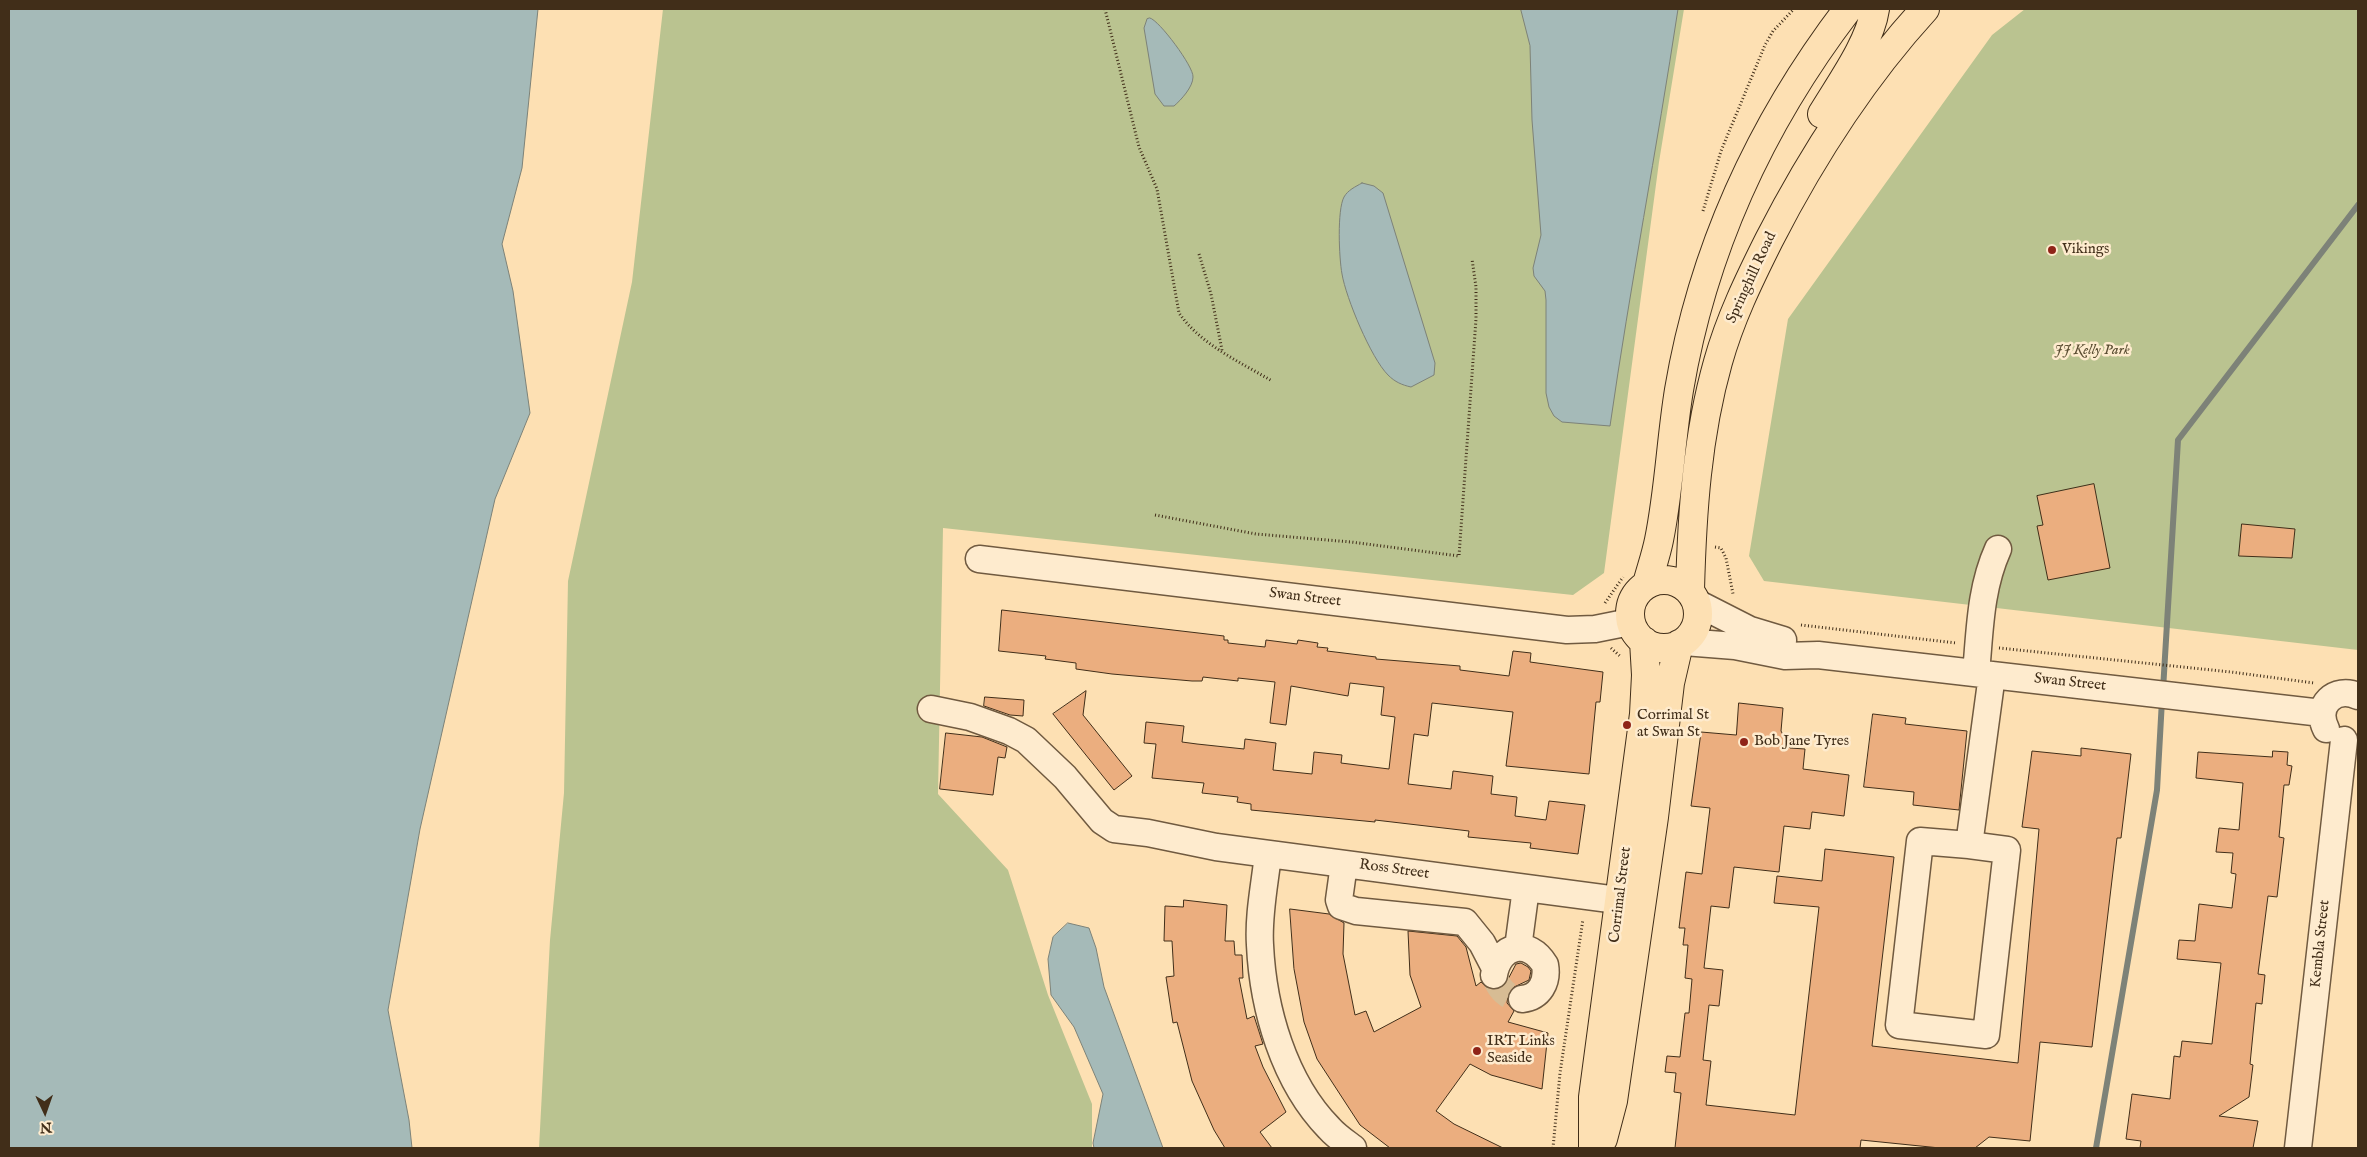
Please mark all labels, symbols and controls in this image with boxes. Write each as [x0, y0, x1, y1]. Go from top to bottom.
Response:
street label: Springhill Road [1723, 229, 1781, 327]
place label: Vikings [2062, 241, 2109, 259]
marker: Vikings [2046, 244, 2058, 256]
park label: JJ Kelly Park [2054, 342, 2130, 360]
street label: Swan Street [1268, 585, 1342, 611]
street label: Swan Street [2033, 670, 2107, 696]
place label: Corrimal St at Swan St [1637, 707, 1709, 742]
marker: Corrimal St at Swan St [1621, 719, 1633, 731]
place label: Bob Jane Tyres [1754, 733, 1849, 751]
marker: Bob Jane Tyres [1738, 736, 1750, 748]
street label: Corrimal Street [1606, 846, 1636, 944]
street label: Ross Street [1358, 856, 1430, 884]
street label: Kembla Street [2307, 899, 2335, 989]
place label: IRT Links Seaside [1487, 1033, 1555, 1068]
marker: IRT Links Seaside [1471, 1045, 1483, 1057]
north arrow [20, 1087, 70, 1137]
text: N [39, 1118, 52, 1136]

